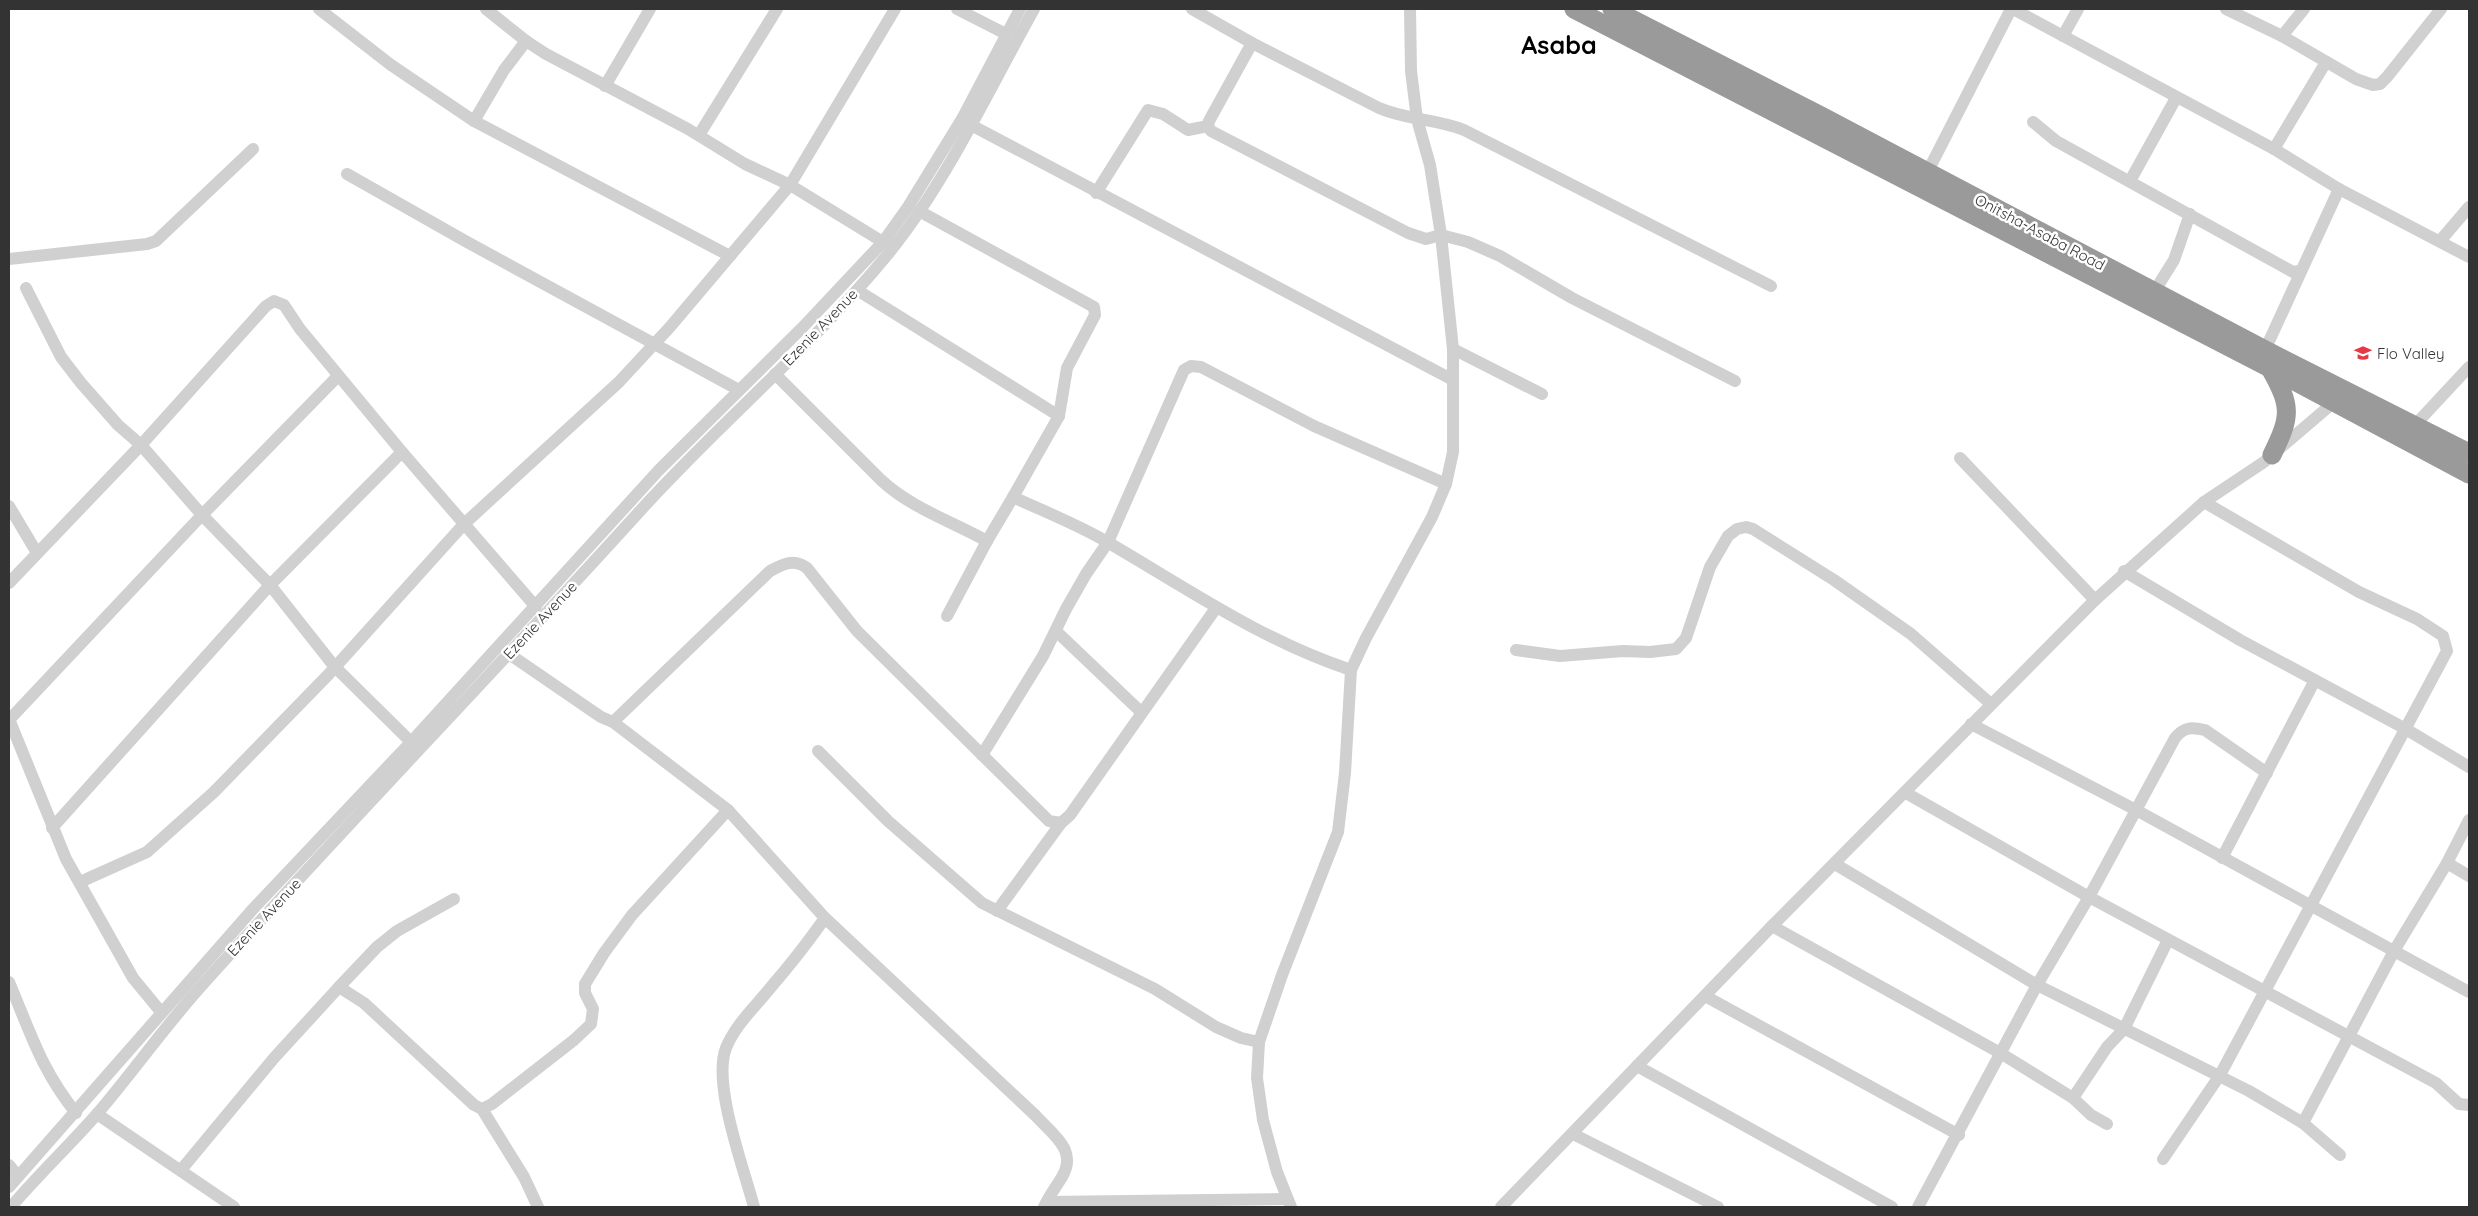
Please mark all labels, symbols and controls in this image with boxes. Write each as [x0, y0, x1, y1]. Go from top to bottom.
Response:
district label: Asaba [1521, 29, 1597, 60]
street label: Onitsha-Asaba Road [1972, 190, 2108, 274]
street label: Ezenie Avenue [779, 285, 861, 369]
school or university icon: Flo Valley [2353, 343, 2373, 363]
place label: Flo Valley [2377, 344, 2445, 363]
street label: Ezenie Avenue [499, 577, 581, 663]
street label: Ezenie Avenue [223, 874, 305, 960]

